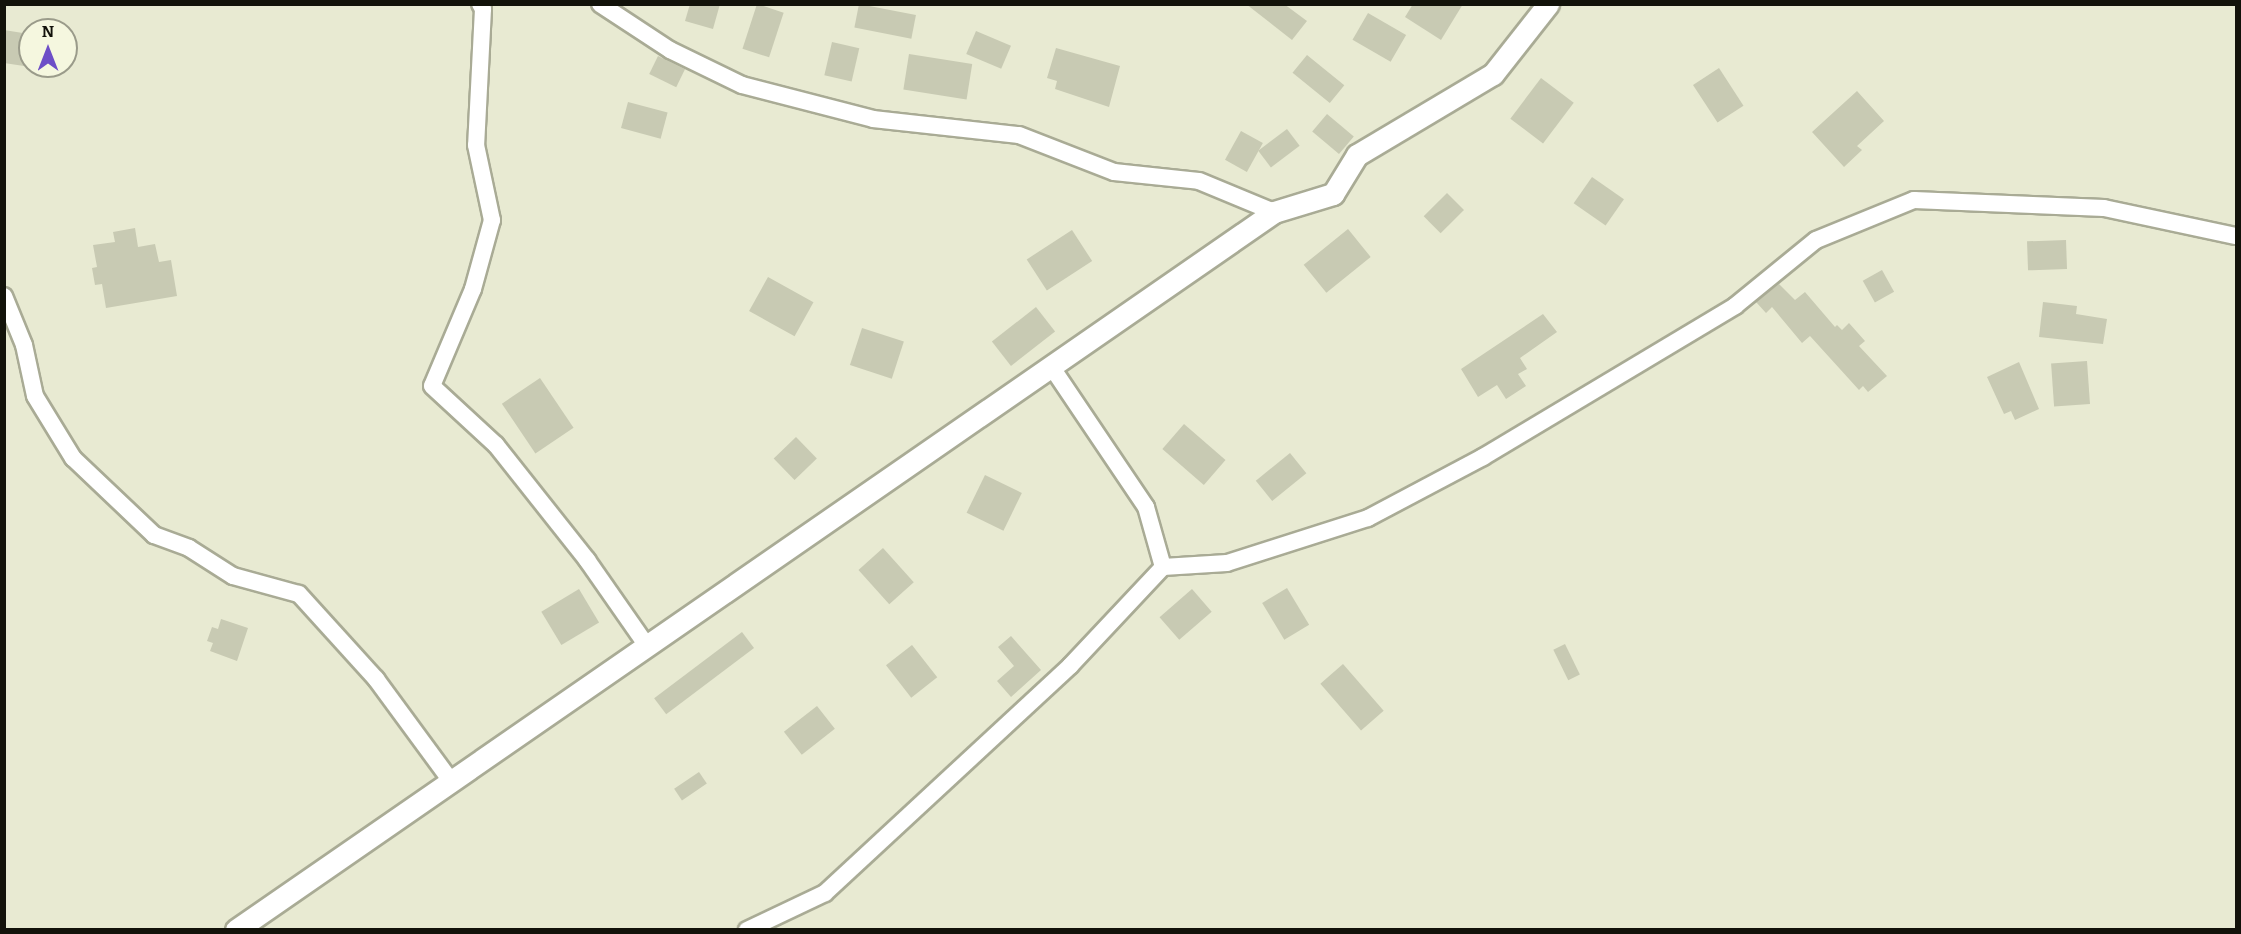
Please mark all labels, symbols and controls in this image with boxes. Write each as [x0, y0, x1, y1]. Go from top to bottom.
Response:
north arrow [18, 18, 78, 78]
text: N [42, 22, 54, 41]

